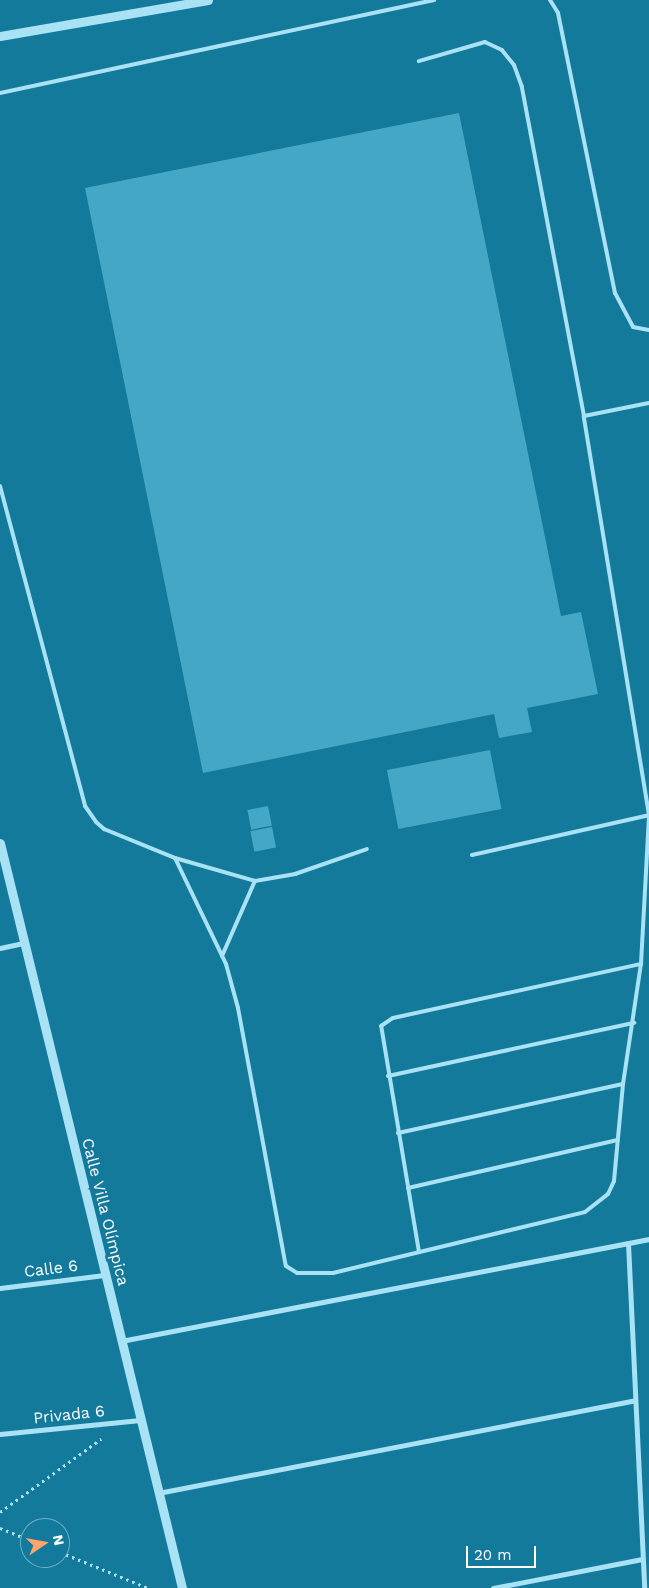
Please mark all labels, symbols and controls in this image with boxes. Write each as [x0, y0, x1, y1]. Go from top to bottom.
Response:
street label: Calle Villa Olímpica [77, 1136, 133, 1288]
street label: Calle 6 [23, 1256, 79, 1282]
street label: Privada 6 [32, 1402, 106, 1428]
north arrow [20, 1518, 70, 1568]
text: N [50, 1533, 68, 1547]
scale bar [469, 1536, 539, 1568]
text: 20 m [474, 1546, 512, 1564]

